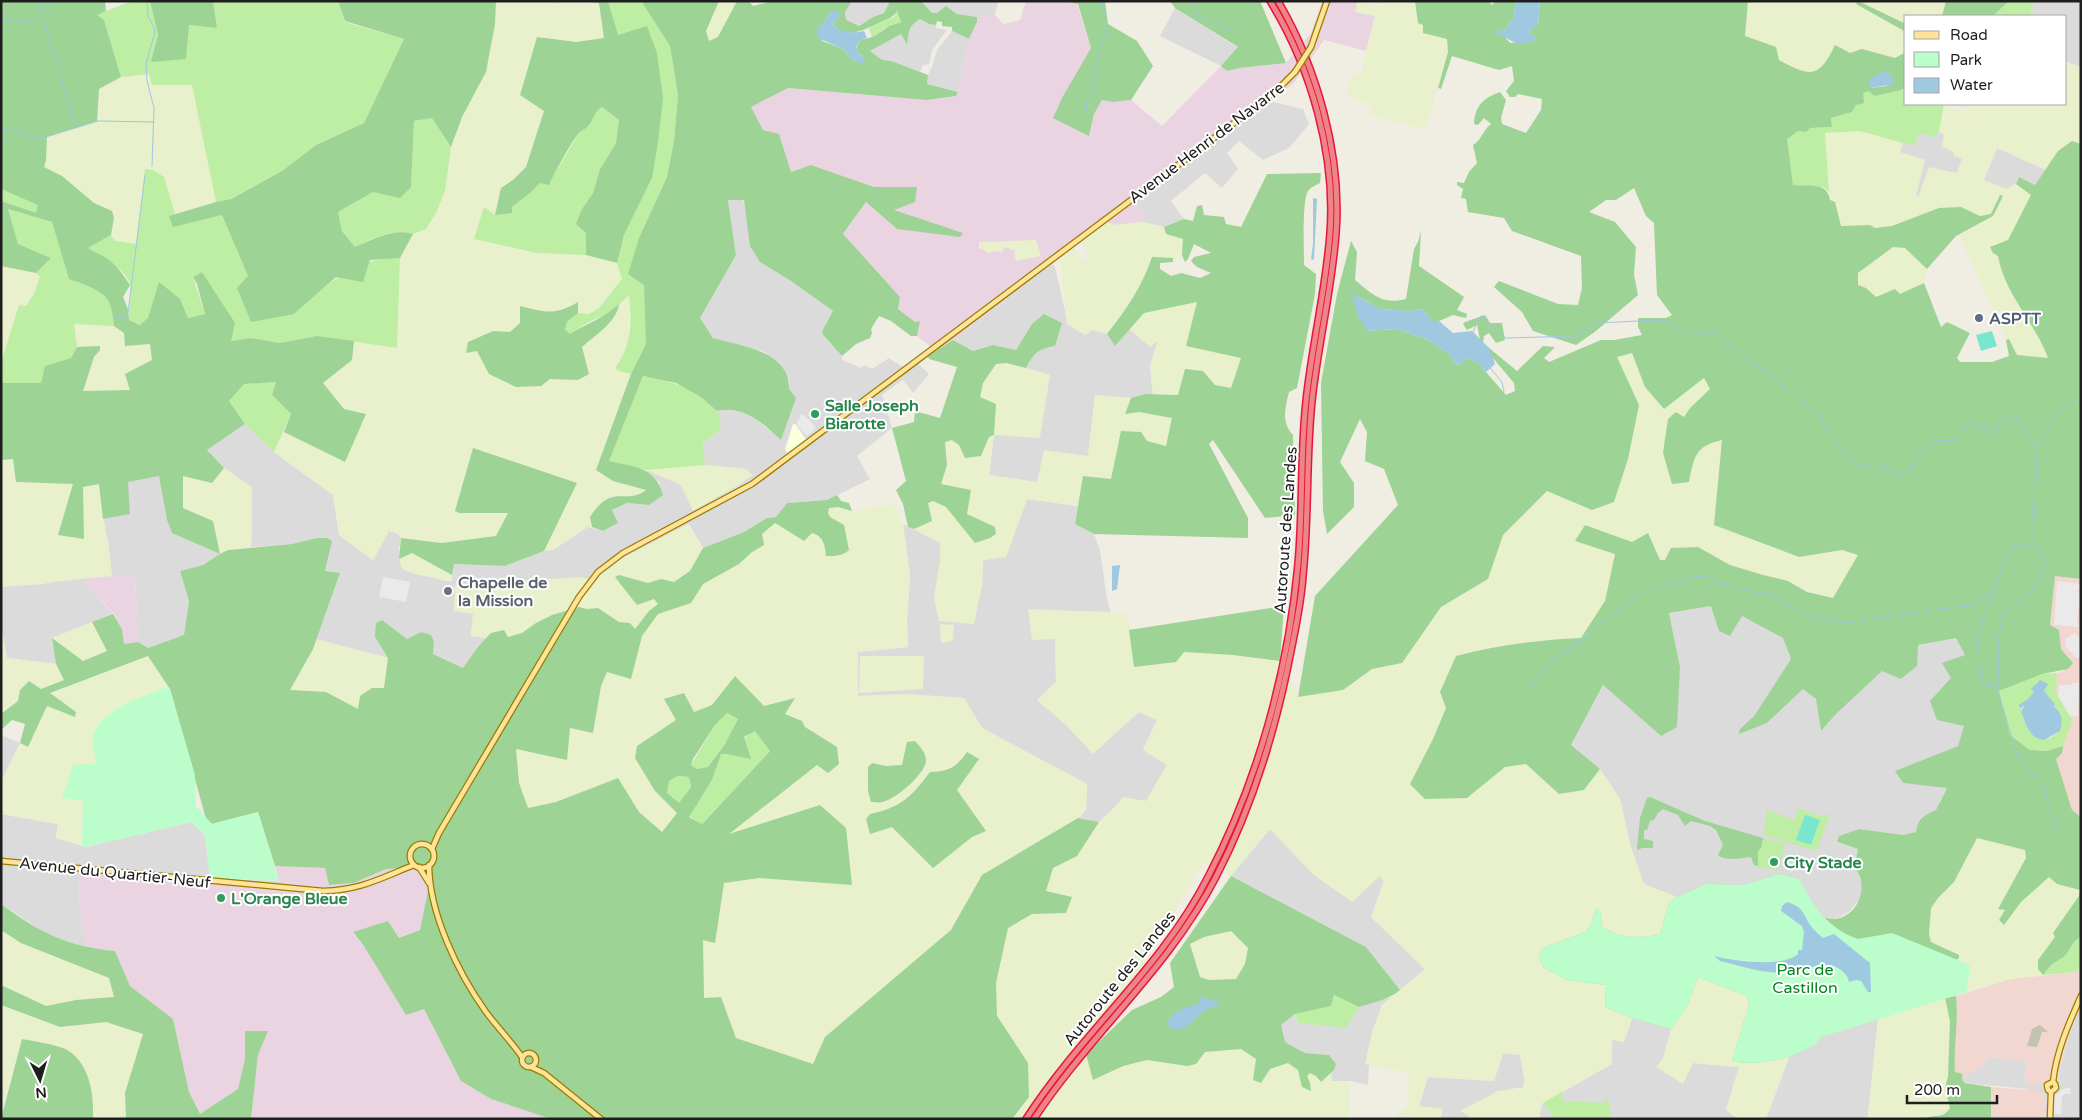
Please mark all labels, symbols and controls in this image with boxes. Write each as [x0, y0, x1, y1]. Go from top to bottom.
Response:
legend [1904, 15, 2067, 105]
text: Road [1950, 26, 1988, 44]
text: Park [1950, 51, 1982, 69]
text: Water [1950, 76, 1993, 94]
street label: Avenue Henri de Navarre [1125, 78, 1288, 208]
place label: ASPTT [1989, 309, 2041, 329]
marker: ASPTT [1973, 312, 1985, 324]
place label: Salle Joseph Biarotte [825, 396, 919, 434]
marker: Salle Joseph Biarotte [809, 408, 821, 420]
street label: Autoroute des Landes [1270, 446, 1302, 614]
place label: Chapelle de la Mission [458, 573, 547, 611]
marker: Chapelle de la Mission [442, 585, 454, 597]
street label: Avenue du Quartier-Neuf [18, 853, 213, 893]
place label: City Stade [1784, 853, 1862, 873]
marker: City Stade [1768, 856, 1780, 868]
place label: L'Orange Bleue [231, 889, 348, 909]
marker: L'Orange Bleue [215, 892, 227, 904]
street label: Autoroute des Landes [1059, 907, 1180, 1050]
park label: Parc de Castillon [1772, 960, 1838, 998]
north arrow [15, 1055, 65, 1105]
scale bar [1907, 1072, 1997, 1104]
text: 200 m [1914, 1081, 1960, 1099]
text: N [35, 1083, 47, 1101]

